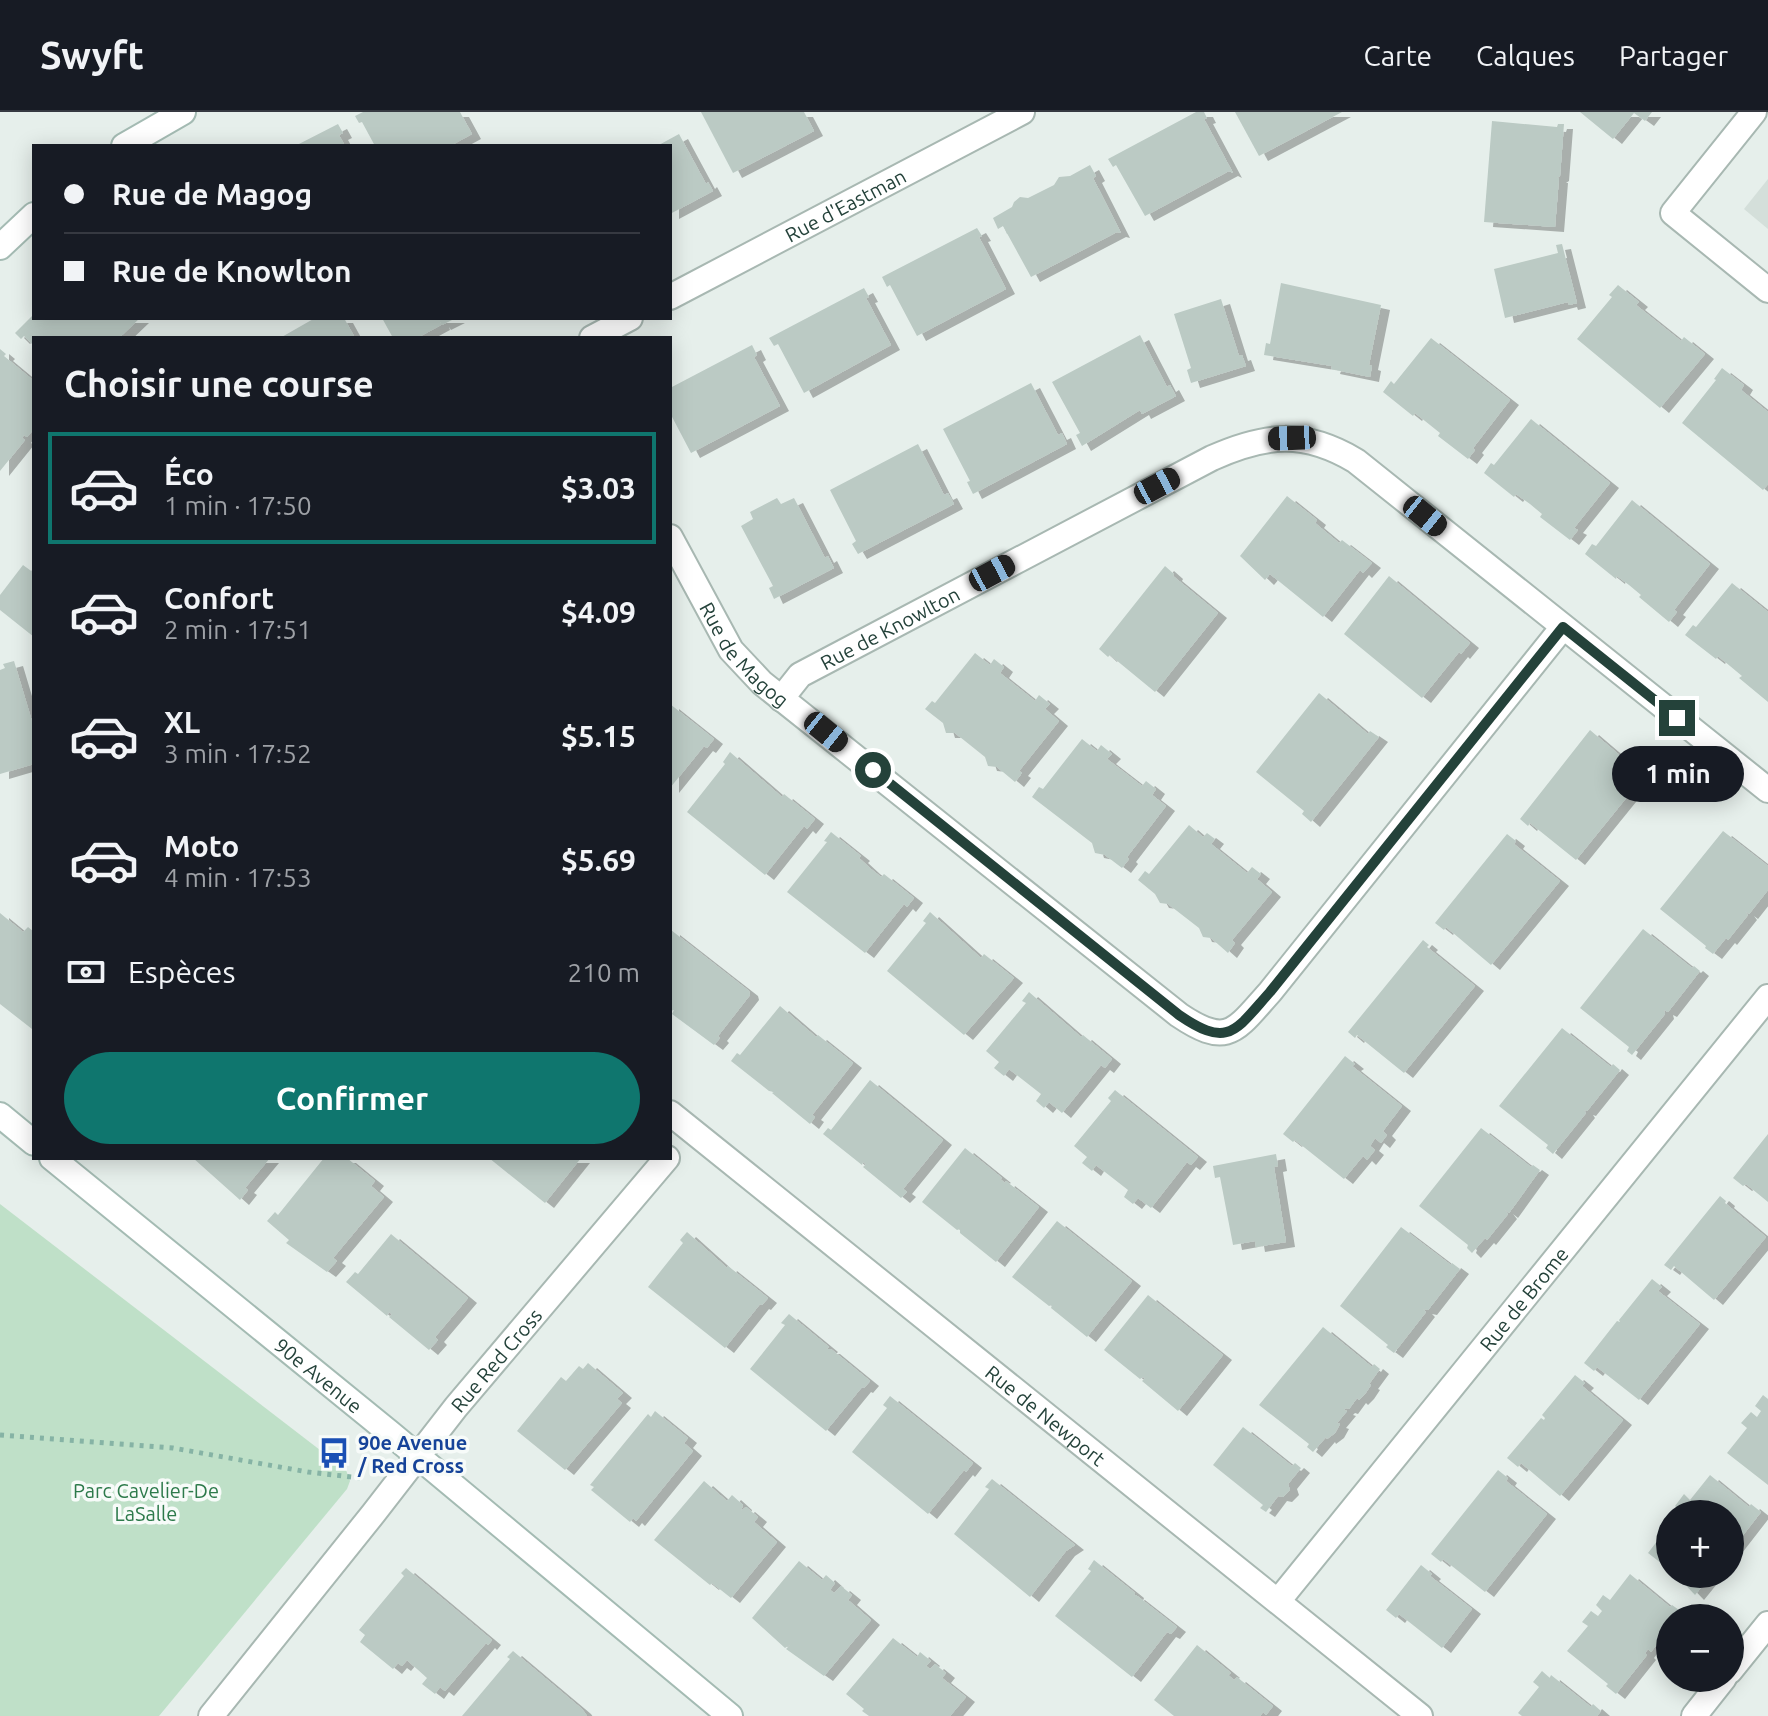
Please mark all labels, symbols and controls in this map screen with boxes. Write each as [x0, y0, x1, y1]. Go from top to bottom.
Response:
text: Swyft [40, 34, 144, 76]
text: Carte [1363, 40, 1432, 71]
text: Calques [1476, 40, 1575, 71]
text: Partager [1619, 40, 1728, 71]
street label: Rue d'Eastman [781, 164, 910, 246]
text: Rue de Magog [112, 177, 312, 211]
text: Rue de Knowlton [112, 254, 352, 288]
text: Choisir une course [64, 363, 374, 404]
car [1268, 425, 1316, 451]
icon: car [68, 452, 140, 524]
text: Éco [164, 457, 214, 491]
car [1130, 464, 1184, 508]
text: $3.03 [561, 471, 636, 505]
text: 1 min · 17:50 [164, 491, 312, 520]
car [1399, 492, 1451, 540]
car [965, 551, 1019, 595]
icon: car [68, 576, 140, 648]
text: Confort [164, 581, 274, 615]
street label: Rue de Knowlton [816, 582, 963, 674]
text: $4.09 [561, 595, 636, 629]
street label: Rue de Magog [696, 598, 793, 711]
text: 2 min · 17:51 [164, 615, 312, 644]
icon: car [68, 700, 140, 772]
route end [1659, 700, 1695, 736]
text: XL [164, 705, 200, 739]
car [800, 708, 852, 756]
text: $5.15 [561, 719, 636, 753]
text: 3 min · 17:52 [164, 739, 312, 768]
callout: 1 min [1611, 746, 1743, 802]
route start [855, 752, 891, 788]
text: 1 min [1645, 759, 1711, 788]
icon: car [68, 824, 140, 896]
text: Moto [164, 829, 239, 863]
text: $5.69 [561, 843, 636, 877]
text: 4 min · 17:53 [164, 863, 312, 892]
icon: cash [64, 950, 108, 994]
text: Espèces [128, 955, 235, 989]
text: 210 m [568, 958, 640, 987]
button: Confirmer [64, 1052, 640, 1144]
street label: Rue de Brome [1474, 1242, 1572, 1355]
street label: Rue Red Cross [446, 1304, 546, 1416]
street label: 90e Avenue [271, 1333, 367, 1417]
street label: Rue de Newport [981, 1360, 1110, 1470]
place label: 90e Avenue / Red Cross [357, 1431, 467, 1477]
bus stop icon: 90e Avenue / Red Cross [317, 1436, 351, 1470]
park label: Parc Cavelier-De LaSalle [73, 1479, 219, 1525]
map controls [1656, 1500, 1744, 1692]
button: + [1656, 1500, 1744, 1588]
button: − [1656, 1604, 1744, 1692]

